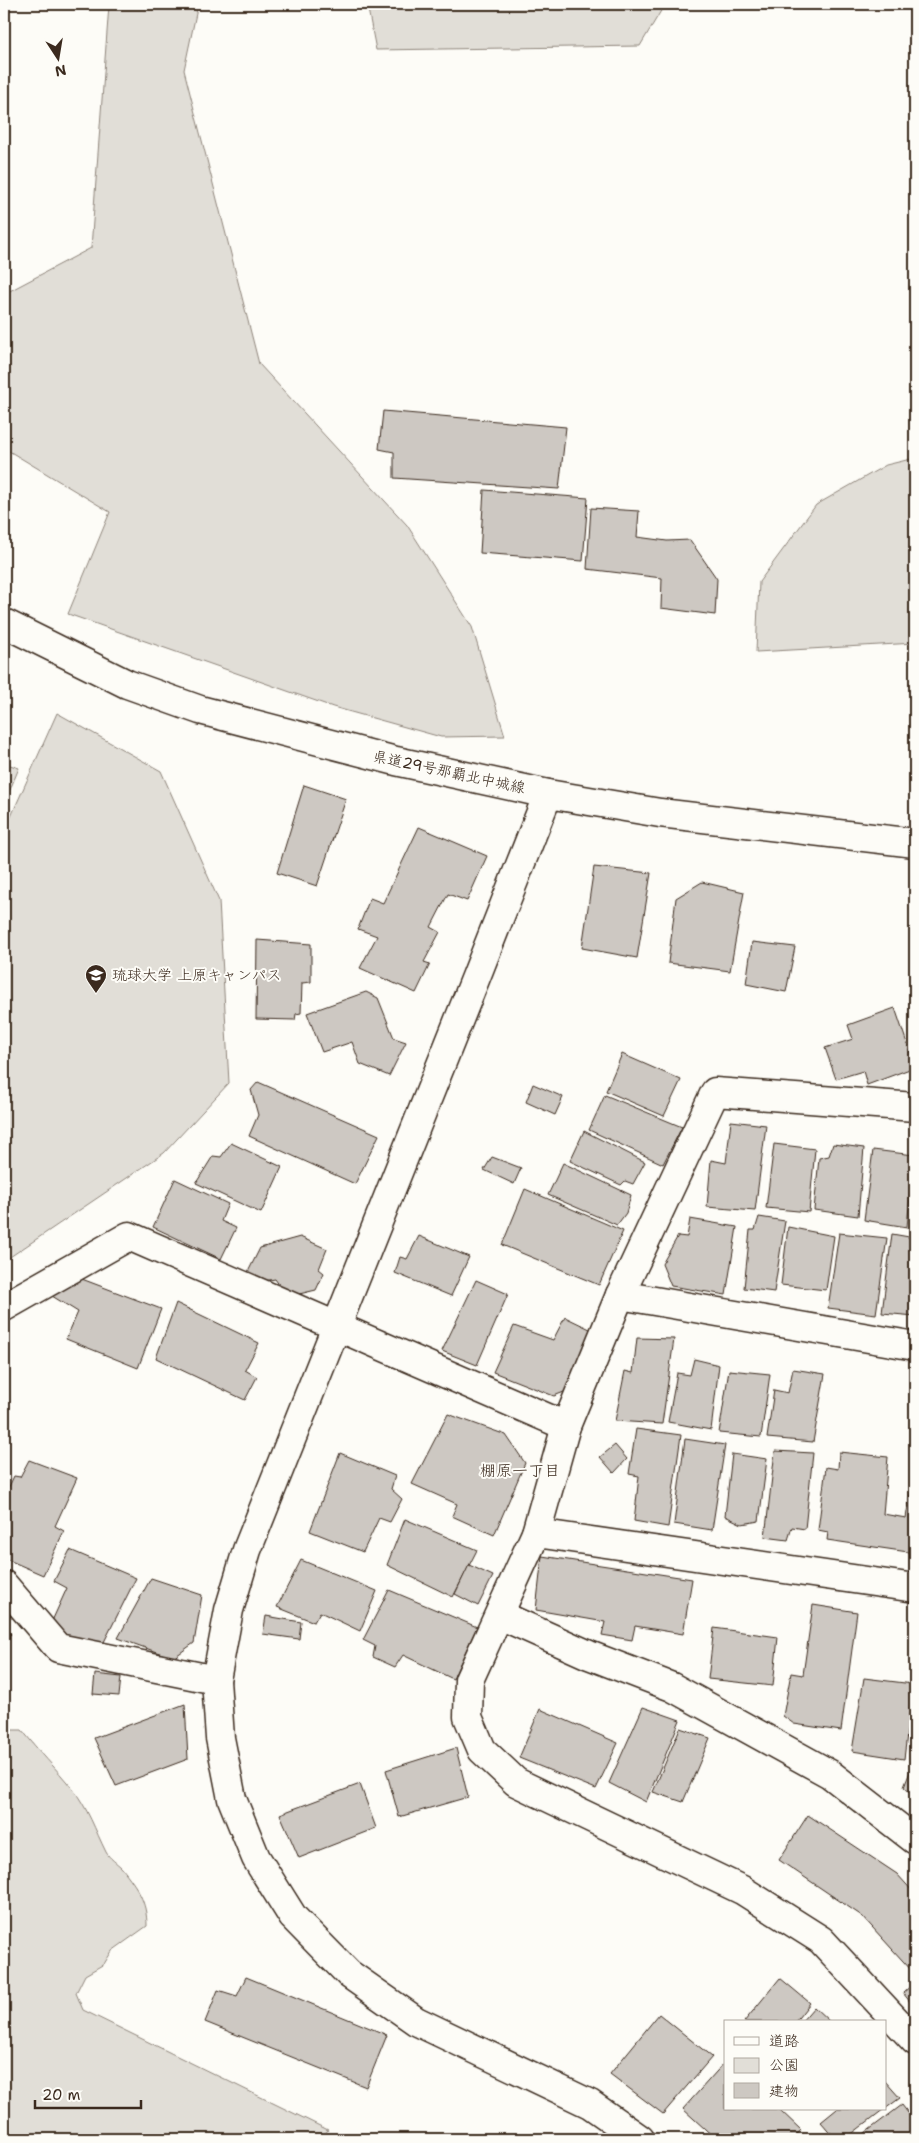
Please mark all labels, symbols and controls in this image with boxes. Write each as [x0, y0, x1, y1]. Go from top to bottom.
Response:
north arrow [32, 32, 82, 82]
text: N [53, 61, 68, 81]
street label: 県道29号那覇北中城線 [371, 746, 527, 798]
school or university icon: 琉球大学 上原キャンパス [84, 963, 108, 994]
place label: 琉球大学 上原キャンパス [112, 965, 282, 985]
district label: 棚原一丁目 [480, 1460, 560, 1481]
legend [724, 2020, 886, 2110]
text: 道路 [769, 2031, 799, 2051]
text: 公園 [769, 2055, 799, 2075]
scale bar [35, 2078, 141, 2110]
text: 建物 [769, 2081, 799, 2101]
text: 20 m [42, 2085, 81, 2105]

